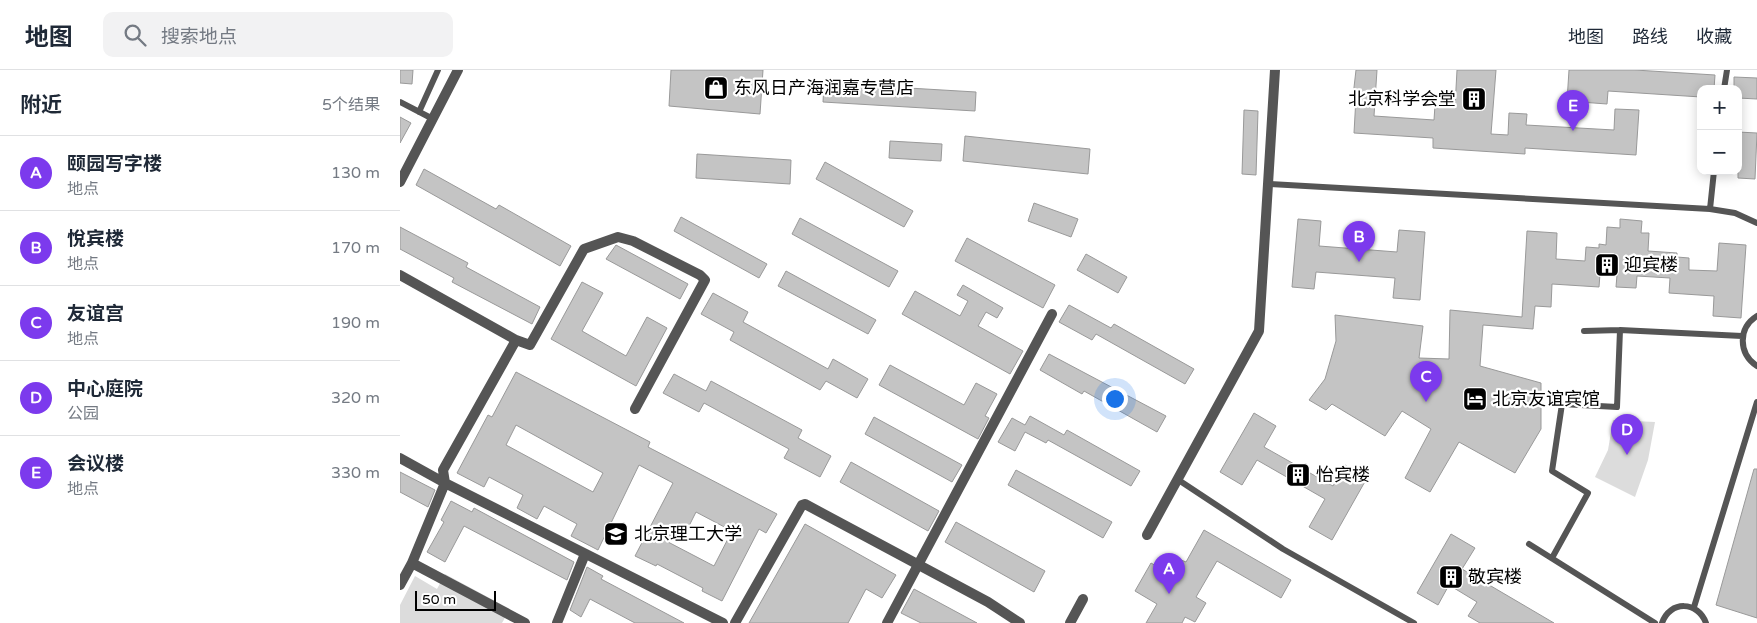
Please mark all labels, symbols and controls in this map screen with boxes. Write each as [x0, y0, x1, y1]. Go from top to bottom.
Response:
search box [103, 12, 453, 57]
icon: search [121, 21, 149, 49]
text: 地图 [25, 23, 73, 52]
text: 搜索地点 [161, 26, 237, 48]
text: 地图 [1568, 26, 1604, 48]
text: 路线 [1632, 26, 1668, 48]
text: 收藏 [1696, 26, 1732, 48]
shop icon: 东风日产海润嘉专营店 [703, 75, 729, 101]
place label: 东风日产海润嘉专营店 [734, 77, 914, 99]
map controls [1697, 85, 1742, 175]
button: + [1697, 85, 1742, 130]
building icon: 北京科学会堂 [1461, 86, 1487, 112]
place label: 北京科学会堂 [1348, 88, 1456, 110]
pin: E [1557, 90, 1589, 131]
text: 附近 [20, 93, 62, 118]
text: 5个结果 [322, 95, 380, 115]
button: − [1697, 130, 1742, 175]
text: 颐园写字楼 [67, 153, 162, 175]
text: A [30, 163, 42, 183]
text: 130 m [331, 163, 380, 183]
text: 地点 [67, 179, 99, 199]
pin: B [1343, 221, 1375, 262]
text: 悅宾楼 [67, 228, 124, 250]
text: B [30, 238, 42, 258]
text: 170 m [331, 238, 380, 258]
building icon: 迎宾楼 [1594, 252, 1620, 278]
text: 地点 [67, 254, 99, 274]
place label: 迎宾楼 [1624, 254, 1678, 276]
text: 友谊宫 [67, 303, 124, 325]
text: C [30, 313, 42, 333]
text: 190 m [331, 313, 380, 333]
text: 地点 [67, 329, 99, 349]
pin: C [1410, 361, 1442, 402]
text: 中心庭院 [67, 378, 143, 400]
your location [1102, 386, 1128, 412]
hotel icon: 北京友谊宾馆 [1462, 386, 1488, 412]
text: D [30, 388, 42, 408]
text: 320 m [331, 388, 380, 408]
place label: 北京友谊宾馆 [1492, 388, 1600, 410]
text: 公园 [67, 404, 99, 424]
pin: D [1611, 414, 1643, 455]
text: 会议楼 [67, 453, 124, 475]
building icon: 怡宾楼 [1285, 462, 1311, 488]
text: E [31, 463, 41, 483]
text: 330 m [331, 463, 380, 483]
place label: 怡宾楼 [1316, 464, 1370, 486]
text: 地点 [67, 479, 99, 499]
school or university icon: 北京理工大学 [603, 521, 629, 547]
place label: 北京理工大学 [634, 523, 742, 545]
pin: A [1153, 553, 1185, 594]
building icon: 敬宾楼 [1438, 564, 1464, 590]
place label: 敬宾楼 [1468, 566, 1522, 588]
scale bar [415, 588, 496, 611]
text: 50 m [422, 591, 456, 608]

